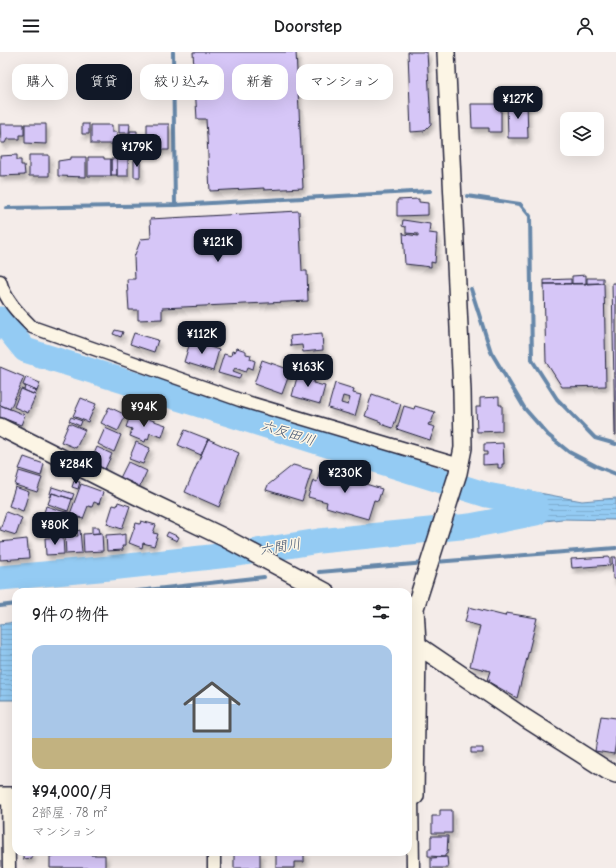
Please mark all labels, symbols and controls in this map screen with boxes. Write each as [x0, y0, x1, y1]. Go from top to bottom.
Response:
icon: menu [20, 15, 42, 37]
icon: person [574, 15, 596, 37]
text: Doorstep [274, 16, 342, 37]
chip: 購入 [12, 64, 68, 100]
chip: 賃貸 [76, 64, 132, 100]
chip: 絞り込み [140, 64, 224, 100]
chip: 新着 [232, 64, 288, 100]
chip: マンション [296, 64, 393, 100]
pin: ¥127K [490, 86, 546, 120]
text: ¥127K [502, 91, 534, 106]
map controls [560, 112, 604, 156]
button: layers [560, 112, 604, 156]
pin: ¥179K [109, 134, 165, 168]
text: ¥179K [121, 139, 153, 154]
pin: ¥121K [190, 229, 246, 263]
text: ¥121K [203, 234, 233, 249]
pin: ¥112K [174, 321, 230, 355]
text: ¥112K [187, 326, 217, 341]
pin: ¥163K [280, 354, 336, 388]
text: ¥163K [292, 359, 324, 374]
pin: ¥94K [120, 394, 168, 428]
text: ¥94K [131, 399, 157, 414]
water label: 六反田川 [259, 417, 317, 449]
pin: ¥284K [48, 451, 104, 485]
text: ¥284K [60, 456, 92, 471]
pin: ¥230K [317, 460, 373, 494]
text: ¥230K [328, 465, 362, 480]
pin: ¥80K [31, 512, 79, 546]
text: ¥80K [41, 517, 69, 532]
water label: 六間川 [258, 535, 302, 559]
icon: filters [370, 601, 392, 623]
text: 9件の物件 [32, 605, 109, 624]
icon: home [176, 671, 248, 743]
text: ¥94,000/月 [32, 782, 114, 801]
text: 2部屋 · 78 m² [32, 805, 107, 820]
text: マンション [32, 824, 96, 839]

